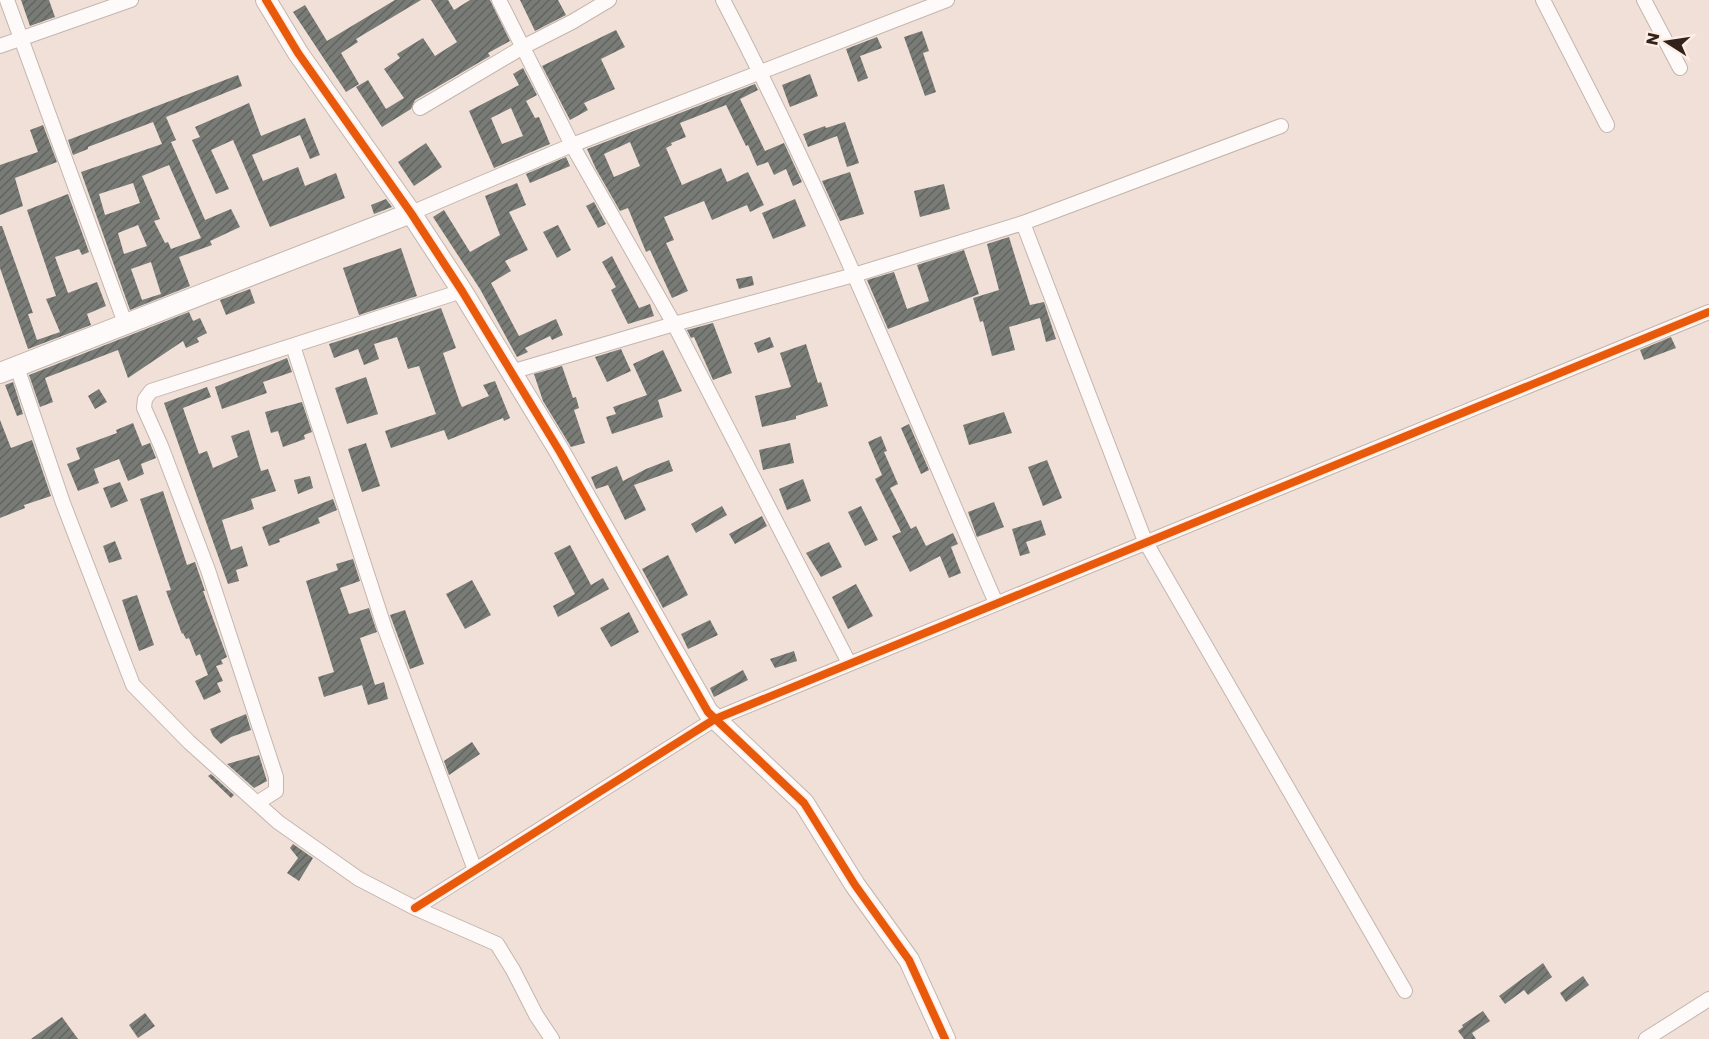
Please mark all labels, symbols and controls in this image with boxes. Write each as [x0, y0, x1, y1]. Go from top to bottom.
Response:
north arrow [1637, 12, 1697, 72]
text: N [1640, 31, 1665, 47]

